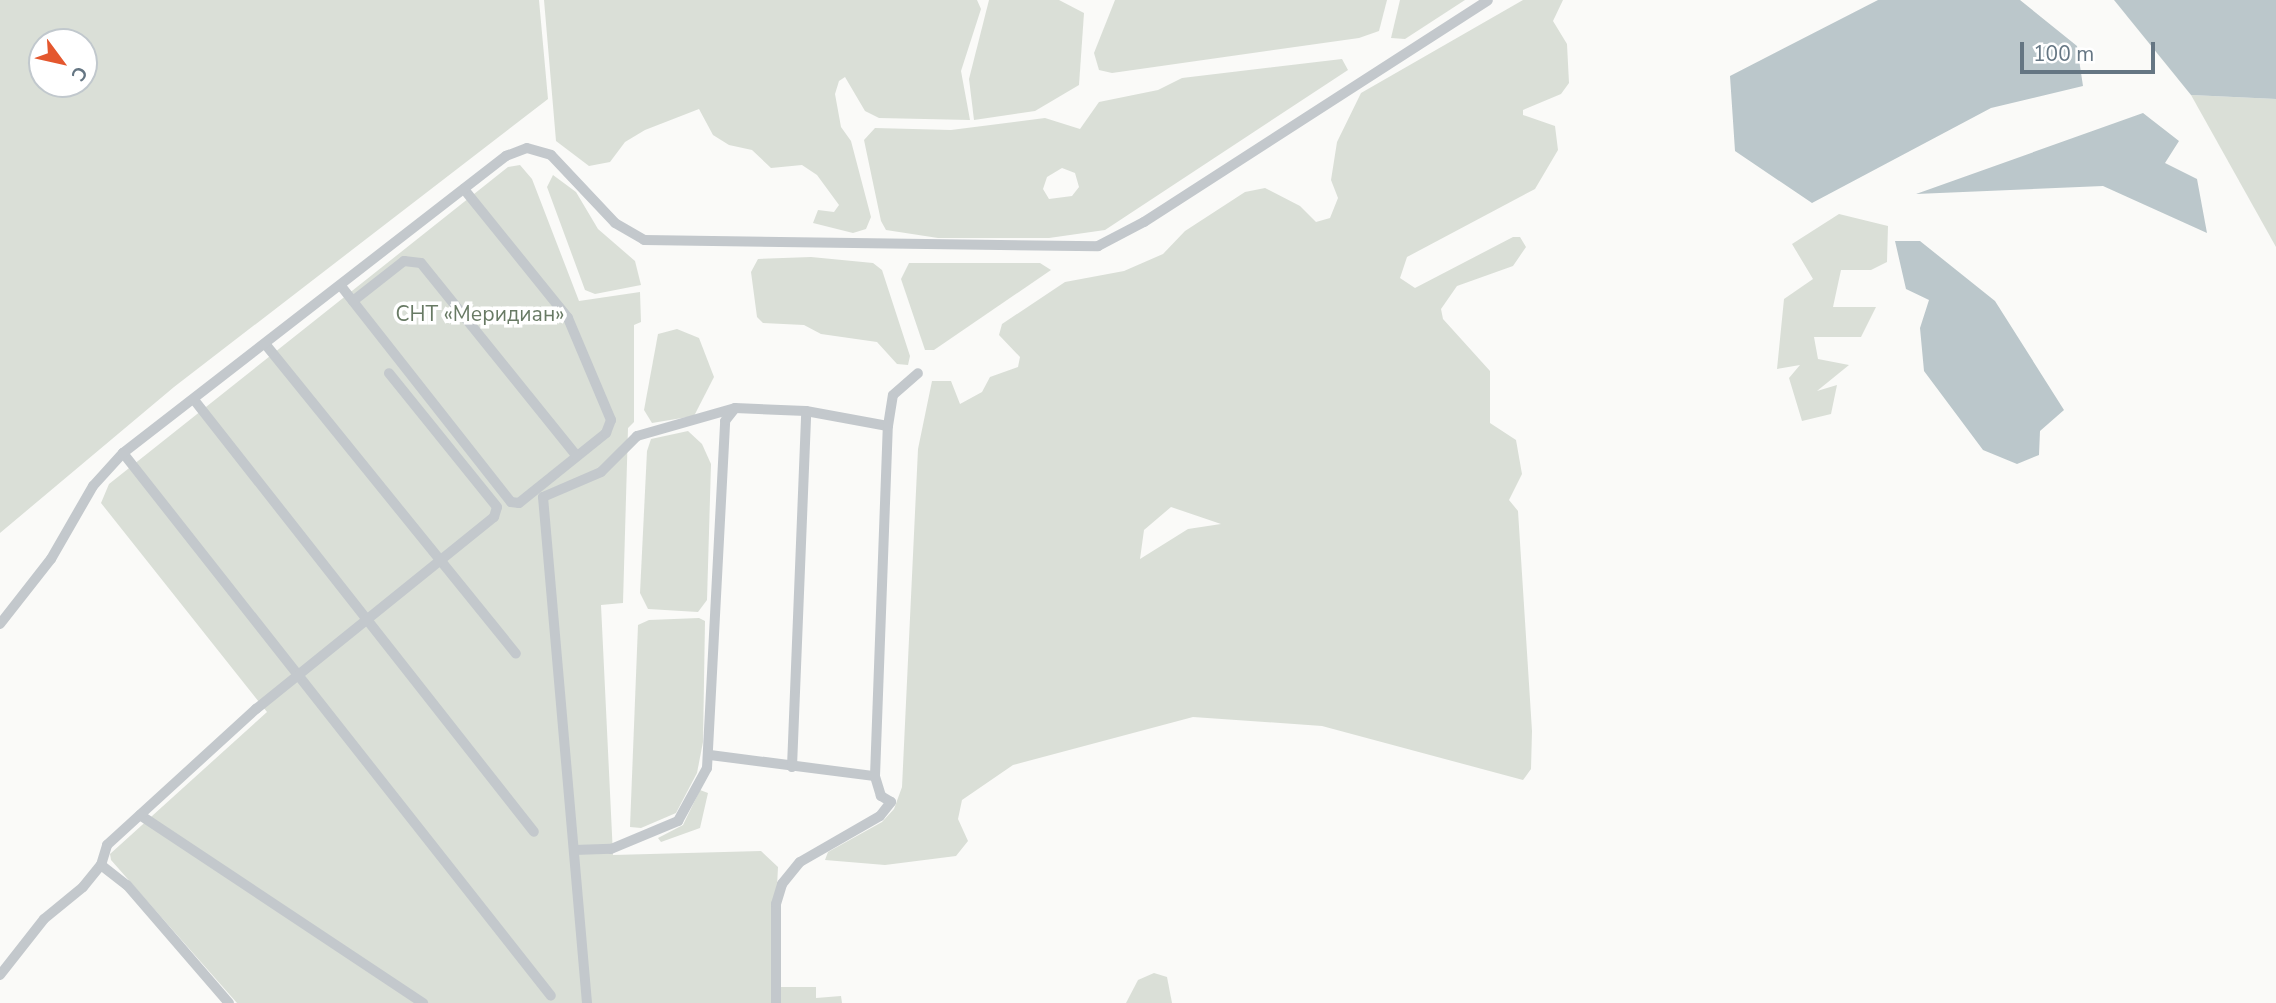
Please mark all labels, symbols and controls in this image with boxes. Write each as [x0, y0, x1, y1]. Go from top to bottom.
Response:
north arrow [28, 28, 98, 98]
scale bar [2024, 28, 2159, 72]
text: 100 m [2033, 40, 2094, 68]
text: С [65, 61, 93, 86]
park label: СНТ «Меридиан» [395, 301, 565, 327]

